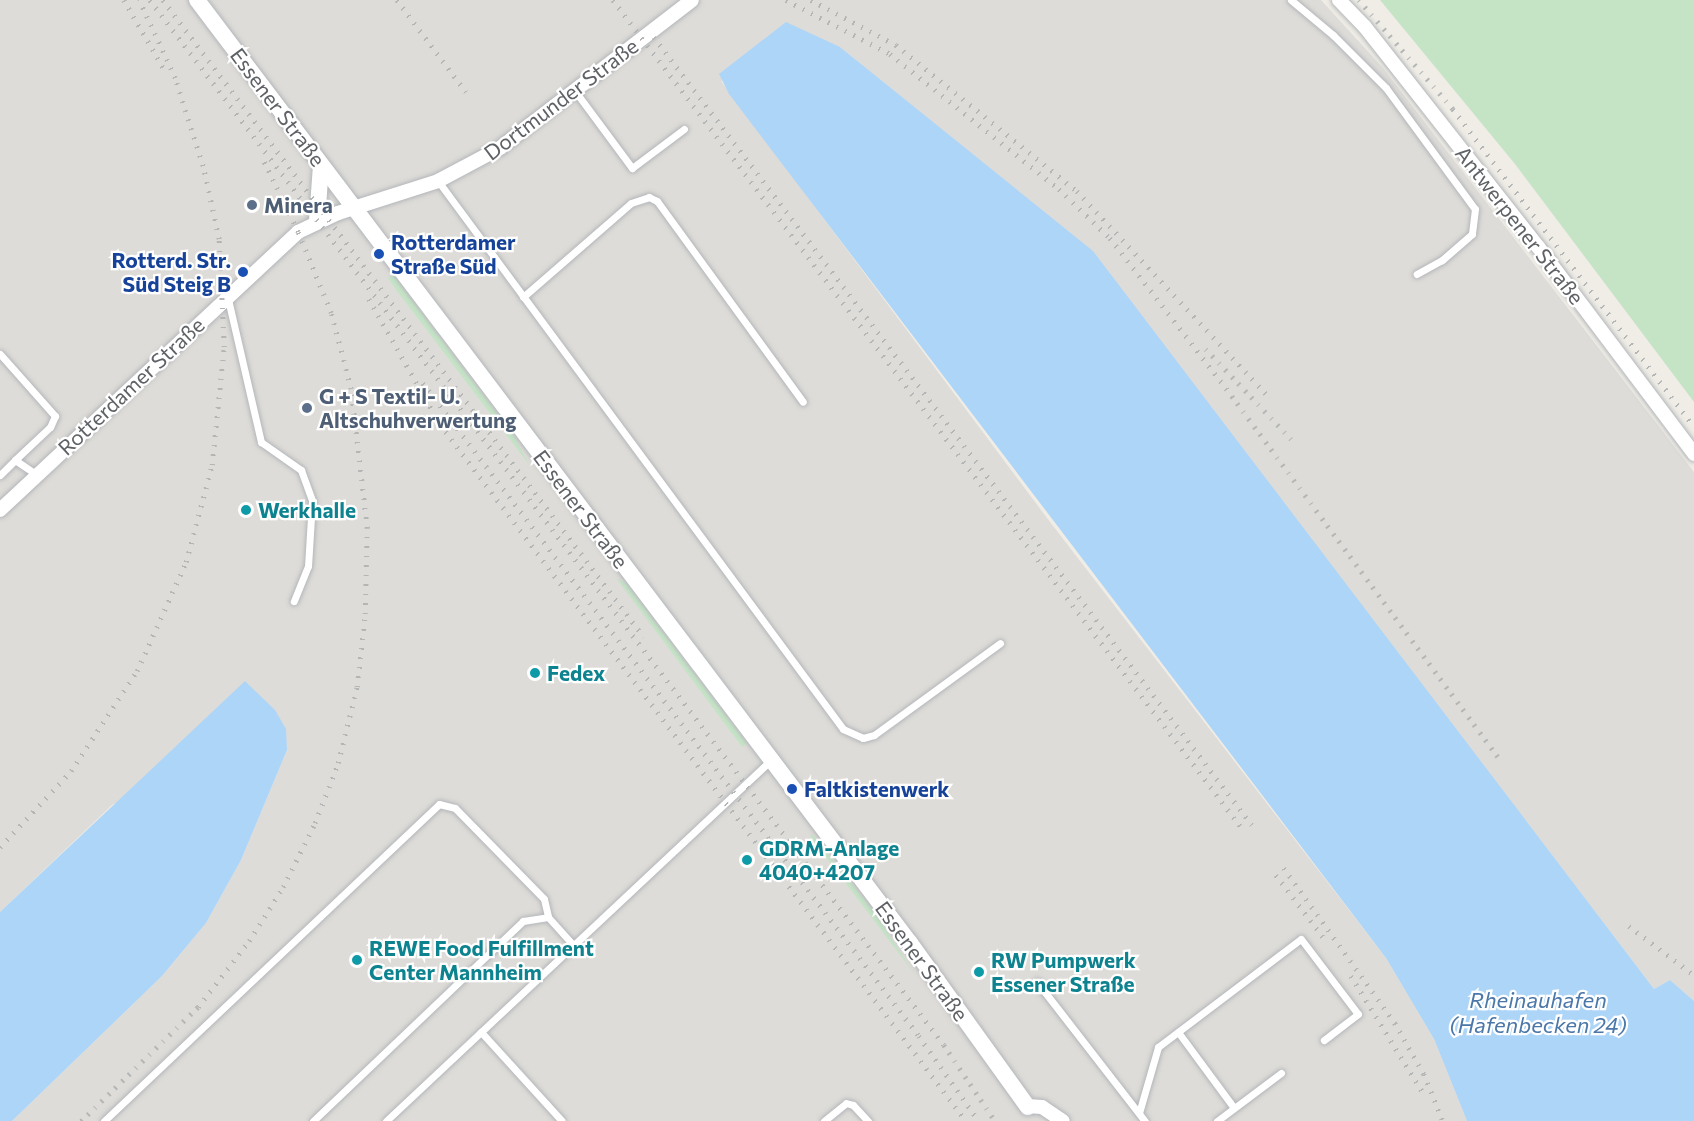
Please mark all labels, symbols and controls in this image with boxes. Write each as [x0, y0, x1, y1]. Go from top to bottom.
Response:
street label: Dortmunder Straße [479, 33, 643, 165]
street label: Essener Straße [225, 43, 331, 171]
street label: Antwerpener Straße [1450, 141, 1590, 309]
place label: Minera [264, 192, 333, 218]
marker: Minera [245, 198, 259, 212]
place label: Rotterdamer Straße Süd [391, 229, 516, 279]
place label: Rotterd. Str. Süd Steig B [111, 247, 231, 297]
marker: Rotterdamer Straße Süd [372, 247, 386, 261]
marker: Rotterd. Str. Süd Steig B [236, 265, 250, 279]
street label: Rotterdamer Straße [53, 312, 209, 460]
place label: G + S Textil- U. Altschuhverwertung [319, 383, 517, 433]
marker: G + S Textil- U. Altschuhverwertung [300, 401, 314, 415]
street label: Essener Straße [528, 445, 634, 573]
place label: Werkhalle [258, 497, 356, 523]
marker: Werkhalle [239, 503, 253, 517]
place label: Fedex [547, 660, 605, 686]
marker: Fedex [528, 666, 542, 680]
place label: Faltkistenwerk [804, 776, 949, 802]
marker: Faltkistenwerk [785, 782, 799, 796]
place label: GDRM-Anlage 4040+4207 [759, 835, 899, 885]
marker: GDRM-Anlage 4040+4207 [740, 853, 754, 867]
street label: Essener Straße [870, 896, 974, 1026]
place label: REWE Food Fulfillment Center Mannheim [369, 935, 594, 985]
place label: RW Pumpwerk Essener Straße [991, 947, 1136, 997]
marker: REWE Food Fulfillment Center Mannheim [350, 953, 364, 967]
marker: RW Pumpwerk Essener Straße [972, 965, 986, 979]
water label: Rheinauhafen (Hafenbecken 24) [1449, 986, 1627, 1038]

